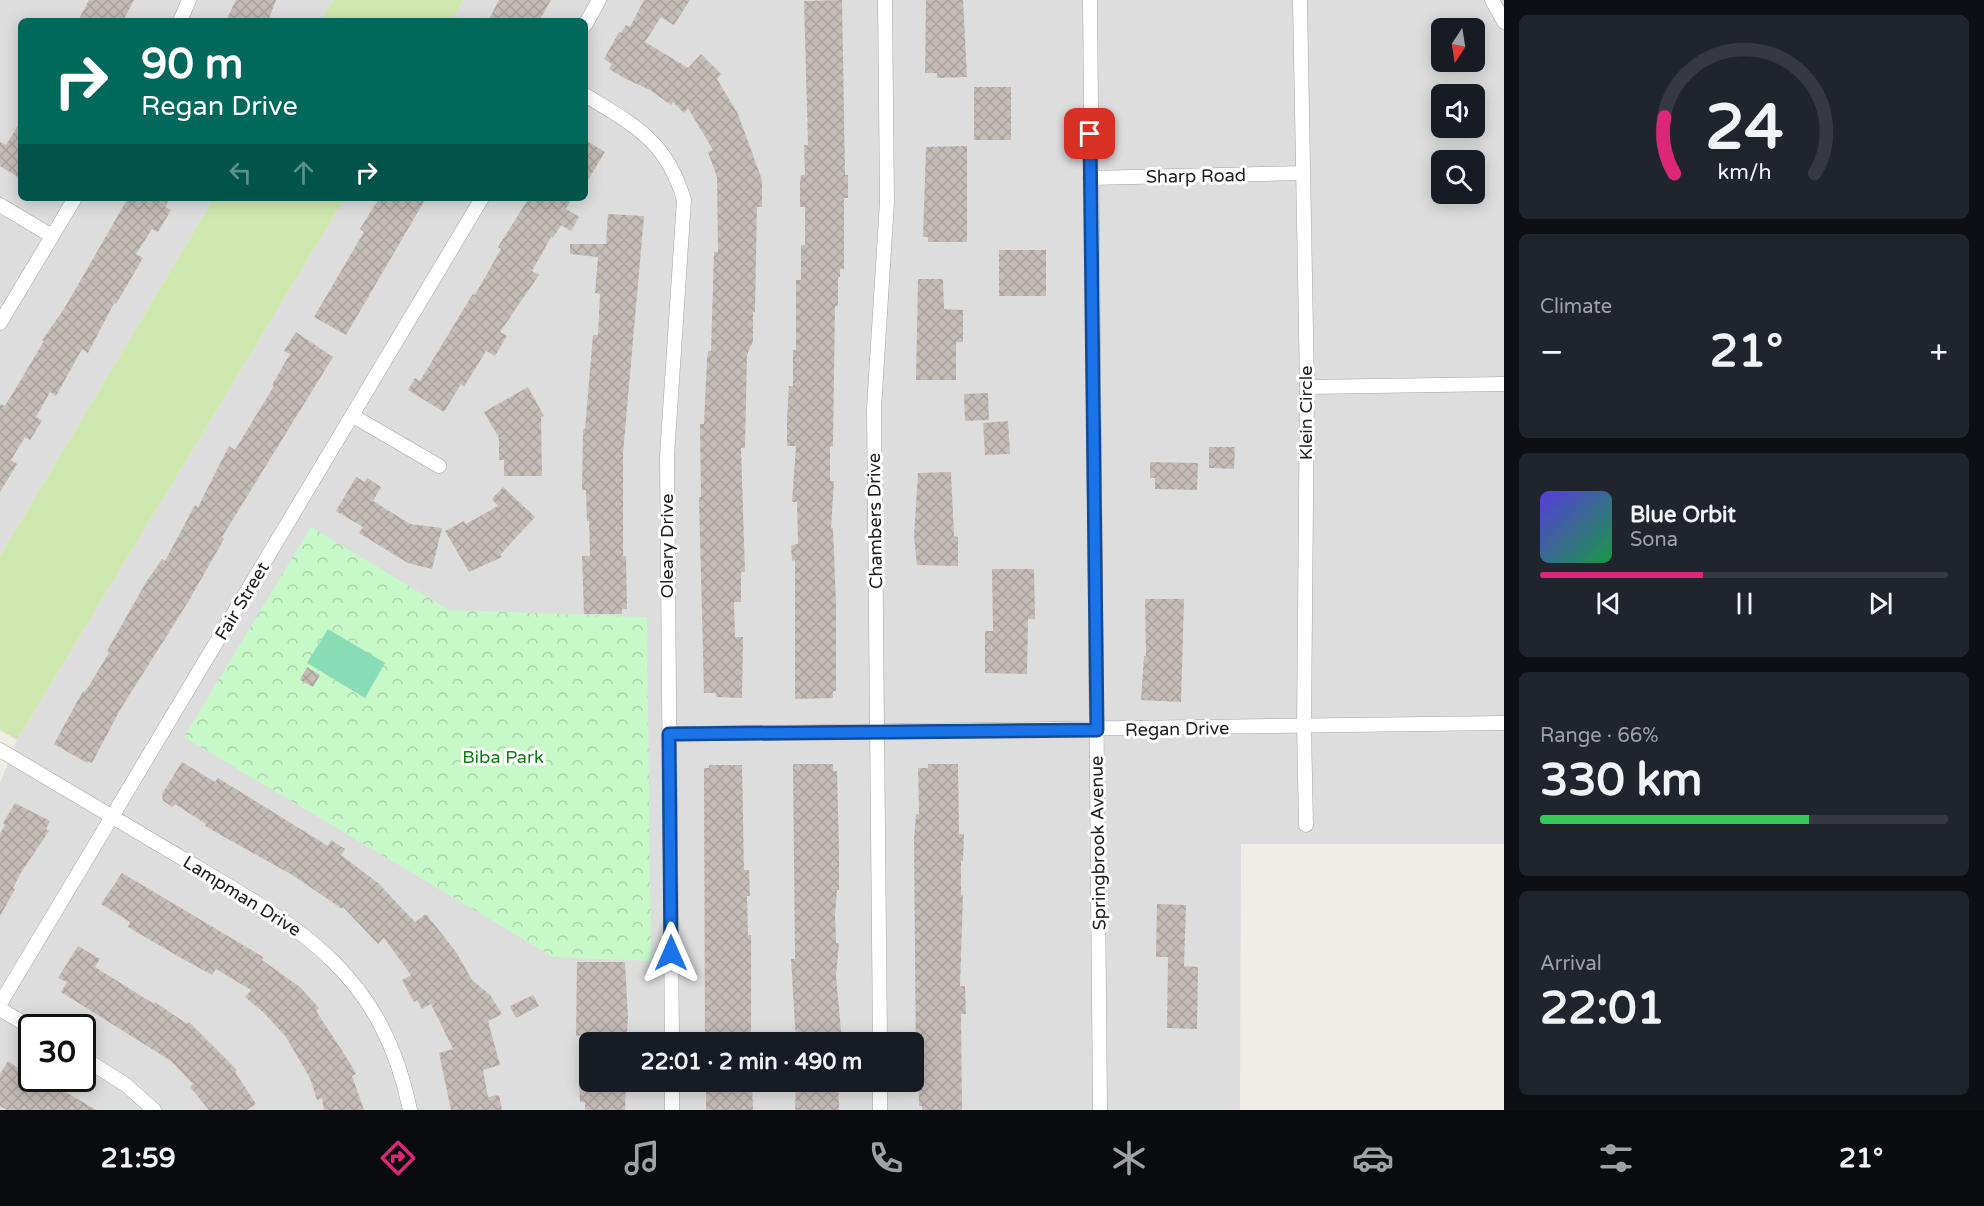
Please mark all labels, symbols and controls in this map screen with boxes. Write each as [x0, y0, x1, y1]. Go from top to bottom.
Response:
north arrow [1431, 18, 1485, 72]
map controls [1431, 18, 1485, 204]
text: 90 m [141, 39, 243, 90]
icon: right [42, 42, 120, 120]
button: sound [1431, 84, 1485, 138]
text: Regan Drive [141, 90, 298, 123]
text: 24 [1705, 91, 1783, 166]
pin [1064, 108, 1115, 159]
icon: arrive [1073, 117, 1106, 150]
button: search [1431, 150, 1485, 204]
icon: left [224, 156, 257, 189]
icon: ahead [287, 156, 320, 189]
icon: right [350, 156, 383, 189]
text: km/h [1717, 159, 1771, 185]
street label: Sharp Road [1146, 164, 1246, 188]
text: Climate [1540, 295, 1612, 319]
text: 21° [1710, 325, 1783, 379]
text: − [1540, 333, 1564, 372]
text: + [1929, 333, 1948, 372]
street label: Klein Circle [1295, 366, 1317, 460]
street label: Chambers Drive [863, 453, 887, 589]
street label: Oleary Drive [656, 494, 678, 598]
text: Blue Orbit [1630, 502, 1736, 528]
text: Sona [1630, 528, 1678, 552]
street label: Fair Street [210, 558, 274, 644]
icon: previous [1592, 587, 1625, 620]
icon: pause [1728, 587, 1761, 620]
icon: next [1864, 587, 1897, 620]
street label: Regan Drive [1125, 717, 1229, 741]
text: Range · 66% [1540, 724, 1659, 748]
park label: Biba Park [462, 746, 544, 768]
text: 330 km [1540, 754, 1702, 808]
street label: Springbrook Avenue [1085, 755, 1111, 931]
street label: Lampman Drive [179, 851, 305, 941]
position arrow [639, 921, 703, 985]
text: Arrival [1540, 952, 1602, 976]
text: 22:01 [1540, 982, 1665, 1036]
speed limit sign: 30 [18, 1014, 96, 1092]
text: 22:01 · 2 min · 490 m [641, 1049, 862, 1075]
icon: directions [377, 1137, 419, 1179]
icon: music [621, 1137, 663, 1179]
icon: phone [865, 1137, 907, 1179]
icon: climate [1108, 1137, 1150, 1179]
icon: car [1352, 1137, 1394, 1179]
icon: filters [1595, 1137, 1637, 1179]
text: 21:59 [101, 1142, 176, 1175]
text: 21° [1839, 1142, 1883, 1175]

